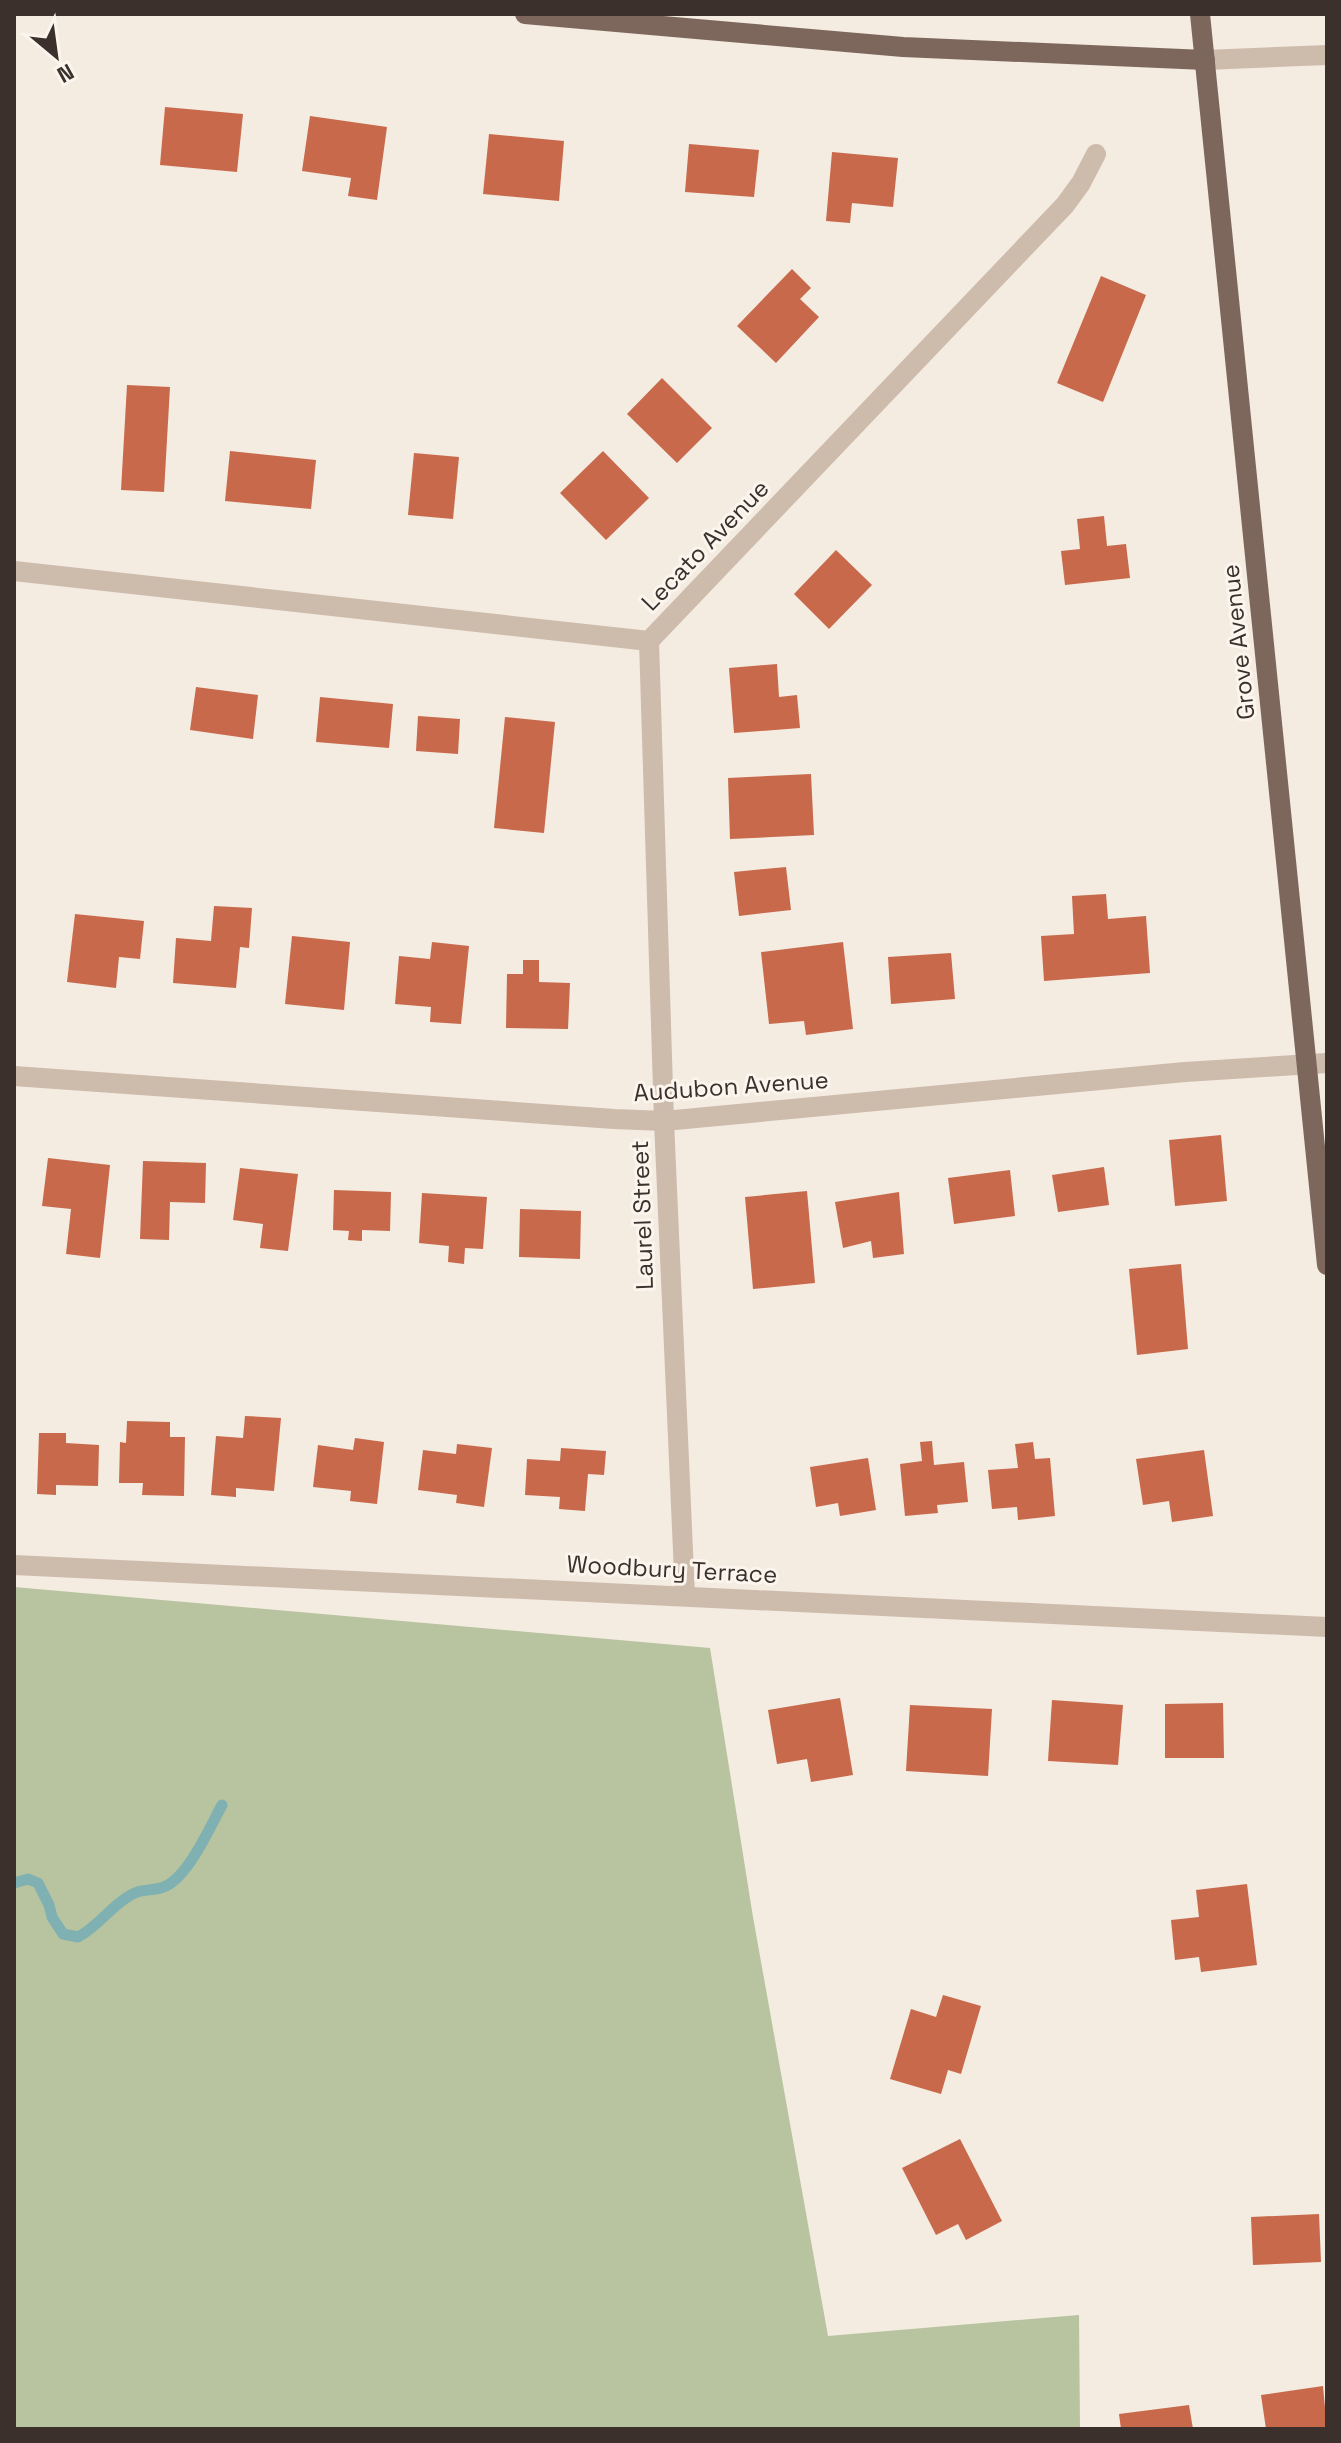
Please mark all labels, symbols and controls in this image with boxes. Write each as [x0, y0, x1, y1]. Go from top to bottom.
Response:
north arrow [16, 16, 96, 96]
text: N [52, 58, 79, 89]
street label: Lecato Avenue [635, 473, 775, 617]
street label: Grove Avenue [1214, 563, 1262, 721]
street label: Audubon Avenue [632, 1064, 830, 1108]
street label: Laurel Street [624, 1140, 660, 1290]
street label: Woodbury Terrace [566, 1548, 778, 1590]

